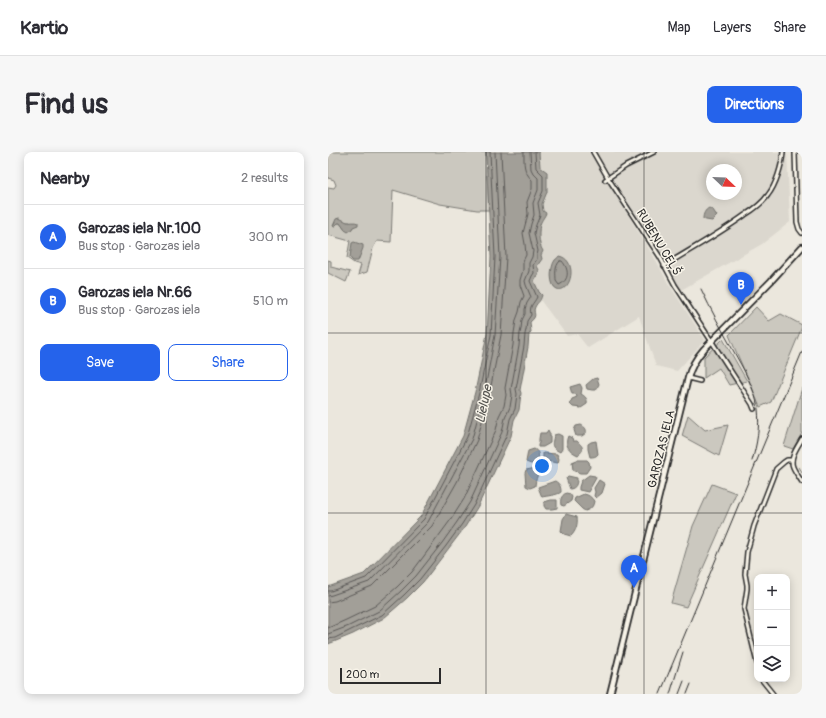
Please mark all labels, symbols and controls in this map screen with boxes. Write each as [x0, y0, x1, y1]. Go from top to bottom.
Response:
text: Kartio [20, 16, 68, 40]
text: Map [668, 19, 691, 36]
text: Layers [713, 19, 751, 36]
text: Share [773, 19, 806, 36]
button: Directions [707, 86, 802, 123]
text: Find us [24, 87, 108, 122]
north arrow [706, 164, 742, 200]
text: Nearby [40, 168, 89, 189]
text: 2 results [241, 170, 288, 186]
street label: RUBEŅU CEĻŠ [633, 206, 685, 278]
text: Garozas iela Nr.100 [78, 219, 201, 238]
text: A [49, 229, 57, 245]
text: 300 m [249, 229, 288, 245]
text: Bus stop · Garozas iela [78, 238, 200, 254]
pin: B [728, 272, 754, 305]
text: Garozas iela Nr.66 [78, 283, 192, 302]
text: B [49, 293, 57, 309]
text: 510 m [253, 293, 288, 309]
text: Bus stop · Garozas iela [78, 302, 200, 318]
button: Save [40, 344, 160, 381]
button: Share [168, 344, 288, 381]
water label: Lielupe [472, 382, 496, 425]
street label: GAROZAS IELA [645, 408, 678, 490]
your location [532, 456, 552, 476]
pin: A [621, 555, 647, 588]
map controls [754, 574, 790, 682]
button: + [754, 574, 790, 610]
button: − [754, 610, 790, 646]
button: layers [754, 646, 790, 682]
scale bar [340, 666, 441, 685]
text: 200 m [346, 668, 379, 681]

